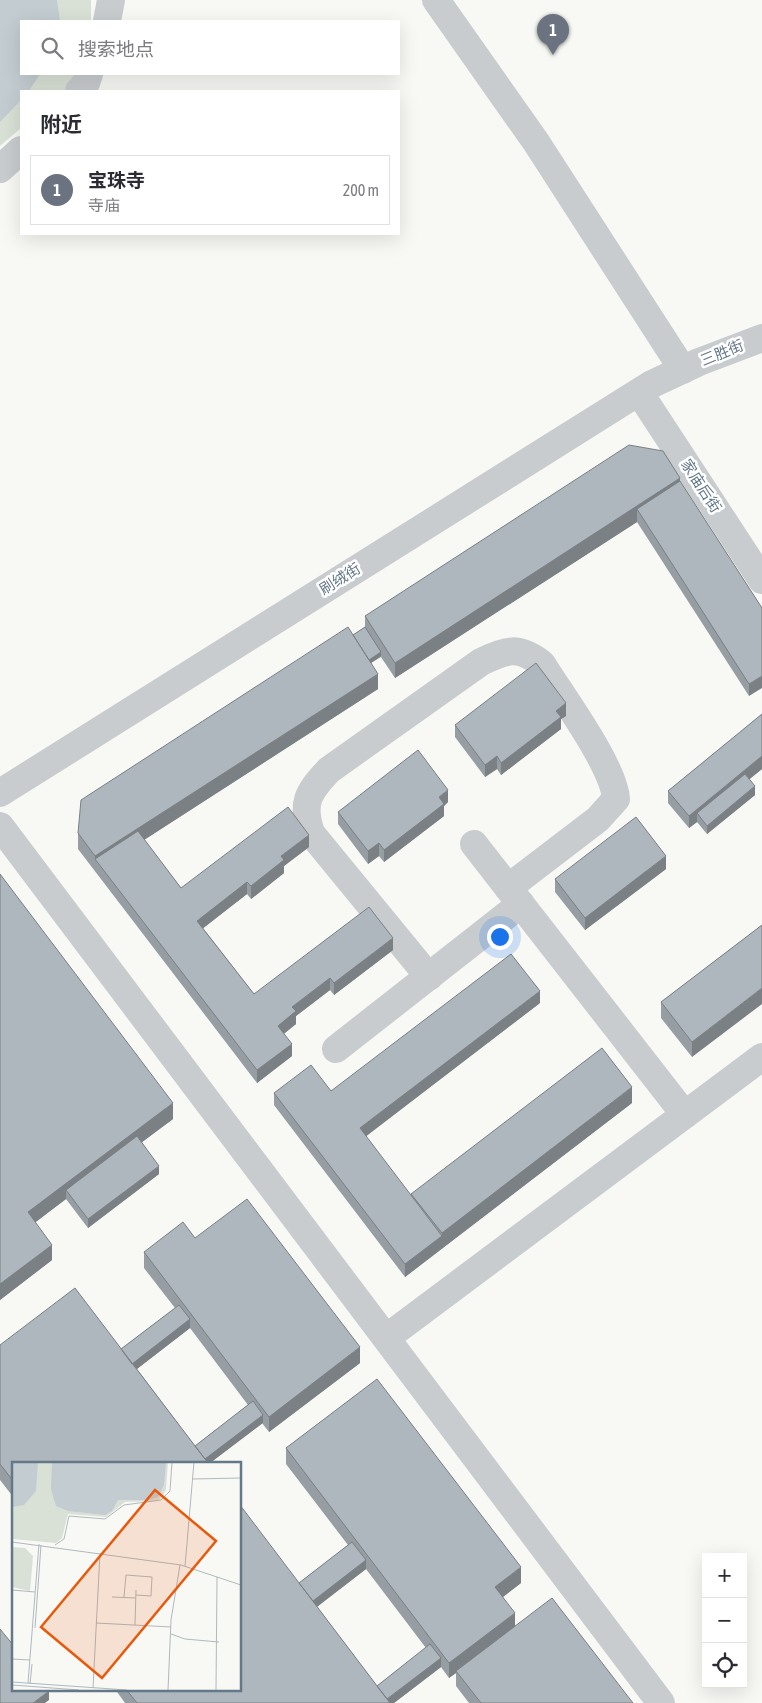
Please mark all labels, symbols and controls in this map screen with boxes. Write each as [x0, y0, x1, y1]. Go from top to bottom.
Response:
pin: 1 [537, 14, 569, 55]
search box [20, 20, 400, 75]
icon: search [38, 34, 66, 62]
text: 搜索地点 [78, 38, 154, 60]
text: 附近 [40, 112, 82, 136]
text: 宝珠寺 [88, 169, 145, 191]
text: 1 [53, 181, 61, 199]
text: 200 m [343, 181, 379, 199]
text: 寺庙 [88, 196, 120, 214]
street label: 三胜街 [698, 336, 746, 369]
street label: 家庙后街 [678, 456, 725, 516]
street label: 刷绒街 [316, 559, 363, 598]
your location [487, 924, 513, 950]
inset map [12, 1462, 241, 1690]
map controls [702, 1553, 747, 1688]
button: + [702, 1553, 747, 1598]
button: − [702, 1598, 747, 1643]
button: locate [702, 1643, 747, 1688]

